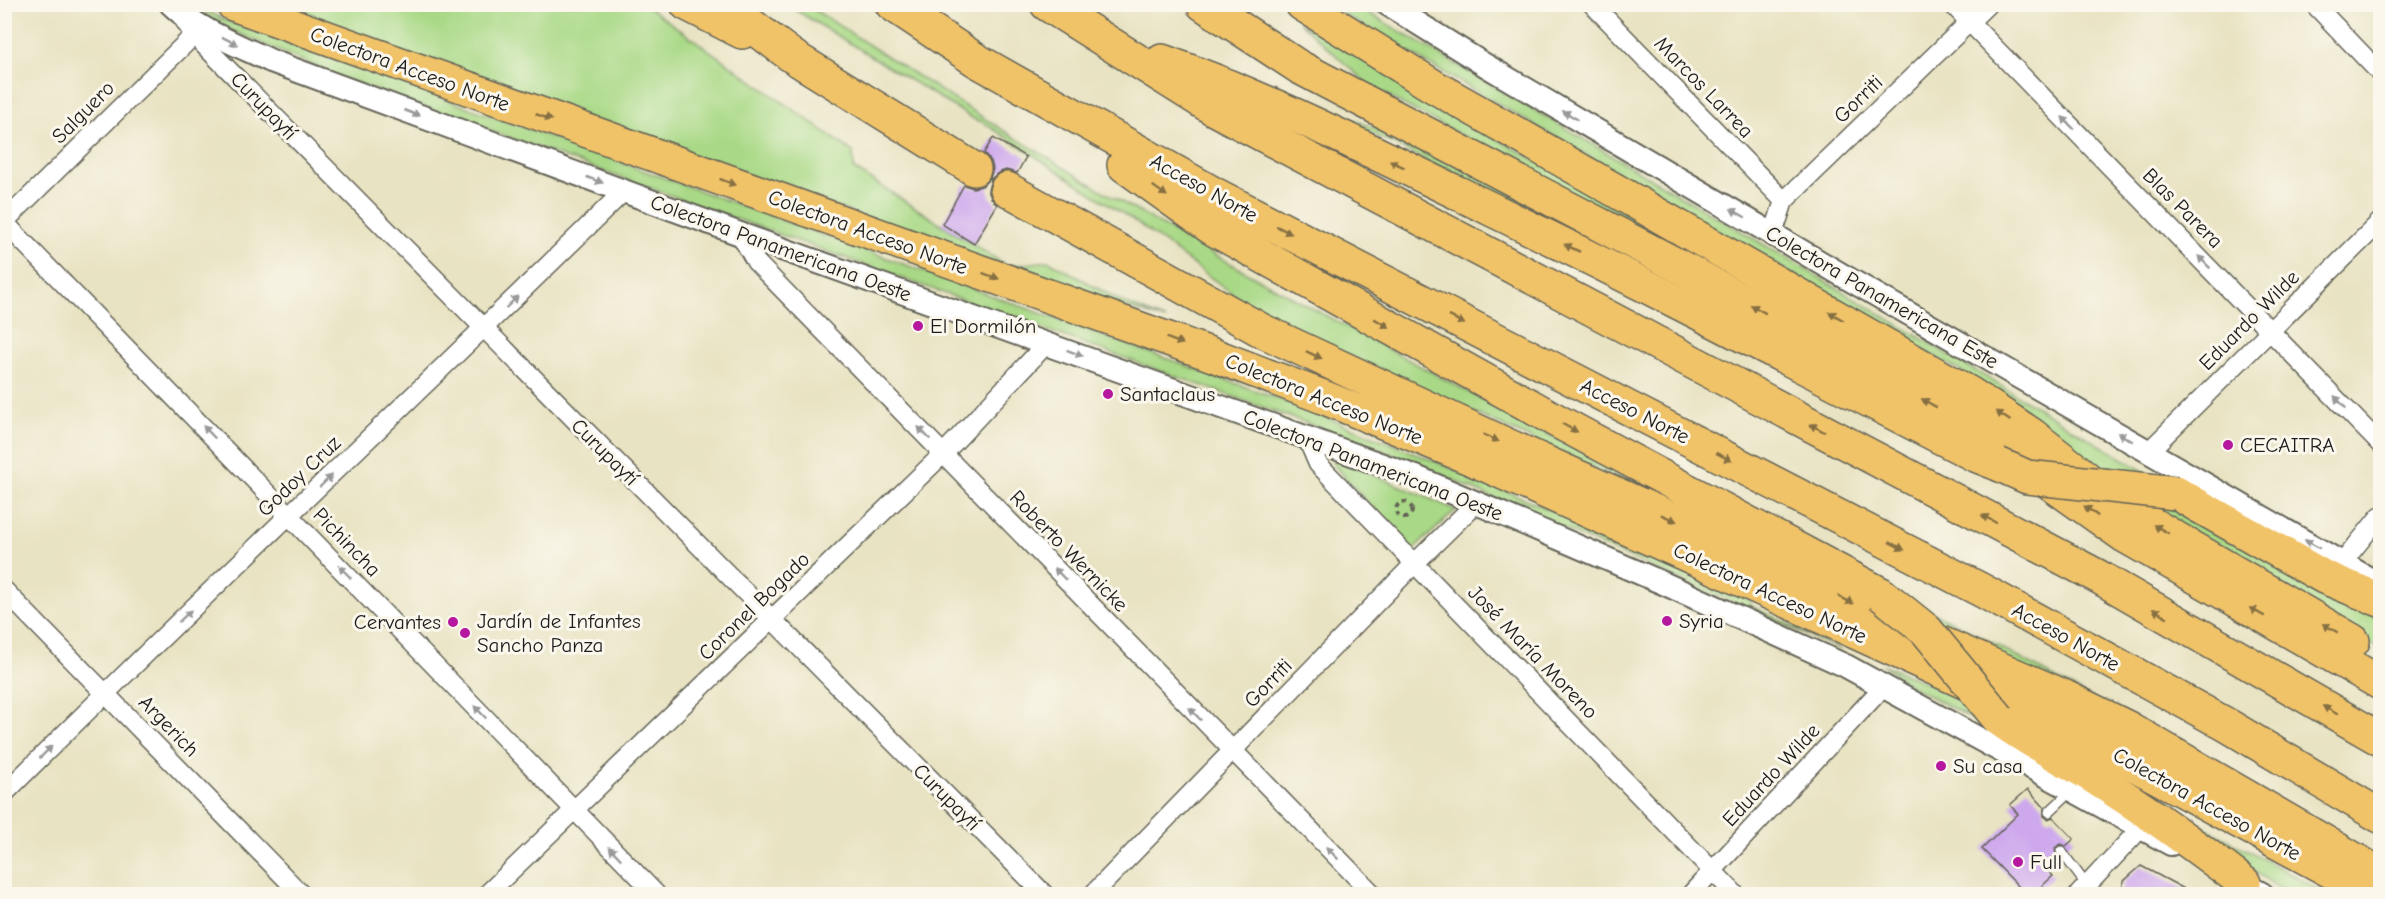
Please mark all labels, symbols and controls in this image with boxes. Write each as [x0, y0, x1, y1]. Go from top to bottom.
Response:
street label: Colectora Acceso Norte [307, 22, 513, 116]
street label: Marcos Larrea [1650, 31, 1758, 143]
one-way arrow [222, 37, 239, 46]
street label: Curupaytí [226, 67, 302, 145]
street label: Gorriti [1829, 70, 1887, 128]
street label: Salguero [47, 76, 119, 148]
one-way arrow [403, 108, 421, 118]
one-way arrow [1561, 110, 1578, 120]
one-way arrow [536, 112, 554, 122]
one-way arrow [2061, 116, 2075, 130]
street label: Acceso Norte [1146, 149, 1262, 227]
one-way arrow [1388, 159, 1405, 168]
street label: Blas Parera [2138, 163, 2228, 253]
one-way arrow [586, 176, 604, 186]
one-way arrow [719, 178, 737, 188]
street label: Colectora Acceso Norte [765, 185, 971, 279]
one-way arrow [1152, 185, 1168, 197]
street label: Colectora Panamericana Oeste [647, 190, 915, 306]
one-way arrow [1730, 208, 1746, 219]
street label: Colectora Panamericana Este [1761, 220, 2003, 374]
one-way arrow [1275, 226, 1292, 235]
one-way arrow [1564, 244, 1581, 253]
one-way arrow [2198, 255, 2212, 269]
street label: Eduardo Wilde [2194, 265, 2304, 375]
one-way arrow [982, 271, 1000, 281]
one-way arrow [504, 295, 518, 309]
one-way arrow [1749, 304, 1766, 314]
one-way arrow [1827, 311, 1844, 321]
place label: El Dormilón [930, 314, 1036, 338]
one-way arrow [1449, 315, 1466, 325]
one-way arrow [1373, 317, 1390, 327]
marker: El Dormilón [911, 319, 925, 333]
one-way arrow [1166, 337, 1184, 347]
one-way arrow [1066, 348, 1084, 358]
street label: Colectora Acceso Norte [1222, 348, 1426, 450]
one-way arrow [1306, 351, 1323, 360]
street label: Acceso Norte [1577, 373, 1693, 449]
place label: Santaclaus [1120, 382, 1215, 406]
marker: Santaclaus [1101, 387, 1115, 401]
one-way arrow [2333, 394, 2347, 409]
one-way arrow [1920, 398, 1937, 408]
street label: Colectora Panamericana Oeste [1240, 404, 1506, 526]
one-way arrow [1996, 410, 2012, 422]
street label: Curupaytí [567, 414, 644, 491]
one-way arrow [1562, 423, 1579, 433]
one-way arrow [1808, 423, 1825, 433]
one-way arrow [202, 424, 216, 439]
one-way arrow [917, 426, 931, 441]
street label: Godoy Cruz [253, 431, 345, 521]
one-way arrow [2116, 432, 2133, 442]
one-way arrow [1483, 433, 1500, 442]
place label: CECAITRA [2240, 433, 2334, 457]
marker: CECAITRA [2221, 438, 2235, 452]
one-way arrow [1715, 452, 1732, 462]
one-way arrow [319, 475, 333, 489]
street label: Roberto Wernicke [1005, 485, 1133, 617]
street label: Pichincha [308, 503, 386, 581]
one-way arrow [2083, 505, 2099, 517]
one-way arrow [1660, 513, 1678, 523]
one-way arrow [1981, 515, 1998, 524]
one-way arrow [2153, 525, 2170, 535]
street label: Colectora Acceso Norte [1670, 538, 1870, 648]
one-way arrow [2304, 539, 2320, 550]
one-way arrow [1888, 541, 1906, 551]
street label: Coronel Bogado [693, 547, 815, 665]
one-way arrow [338, 565, 352, 579]
one-way arrow [1053, 567, 1067, 581]
street label: José María Moreno [1463, 580, 1603, 724]
one-way arrow [1837, 596, 1854, 605]
street label: Acceso Norte [2008, 598, 2124, 676]
one-way arrow [2248, 607, 2265, 617]
one-way arrow [2152, 608, 2169, 618]
one-way arrow [178, 609, 193, 623]
place label: Jardín de Infantes Sancho Panza [477, 609, 641, 657]
place label: Syria [1679, 609, 1724, 633]
place label: Cervantes [354, 610, 441, 634]
marker: Syria [1660, 614, 1674, 628]
marker: Cervantes [446, 615, 460, 629]
one-way arrow [2322, 622, 2338, 633]
marker: Jardín de Infantes Sancho Panza [458, 626, 472, 640]
street label: Gorriti [1239, 654, 1297, 712]
street label: Argerich [134, 690, 204, 762]
one-way arrow [2322, 704, 2338, 715]
one-way arrow [473, 705, 487, 720]
one-way arrow [1188, 706, 1202, 721]
street label: Eduardo Wilde [1717, 719, 1825, 831]
street label: Colectora Acceso Norte [2109, 742, 2305, 866]
one-way arrow [38, 746, 52, 760]
place label: Su casa [1953, 754, 2023, 778]
street label: Curupaytí [909, 759, 986, 836]
marker: Su casa [1934, 759, 1948, 773]
one-way arrow [609, 846, 623, 860]
one-way arrow [1325, 846, 1339, 860]
place label: Full [2030, 850, 2062, 874]
marker: Full [2011, 855, 2025, 869]

